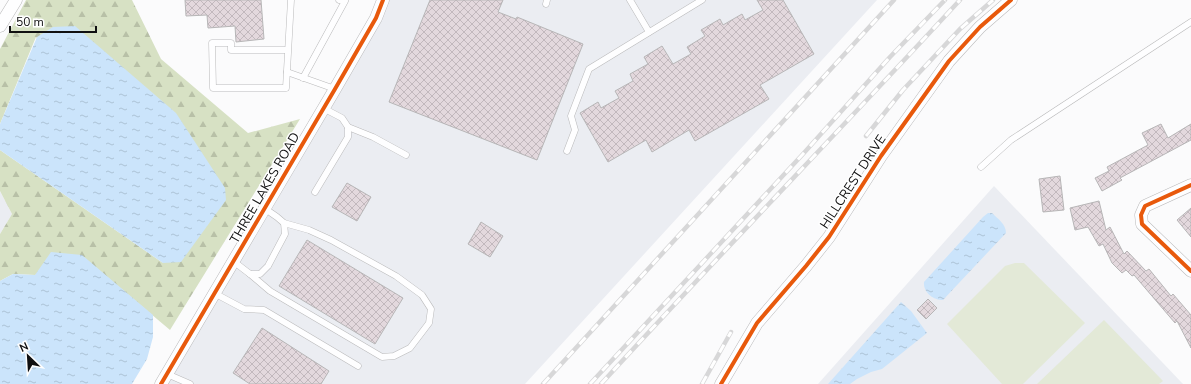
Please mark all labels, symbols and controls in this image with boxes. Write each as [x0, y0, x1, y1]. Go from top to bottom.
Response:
scale bar [10, 8, 96, 34]
text: 50 m [16, 14, 44, 30]
street label: THREE LAKES ROAD [226, 129, 304, 247]
street label: HILLCREST DRIVE [816, 131, 890, 233]
north arrow [8, 336, 48, 376]
text: N [17, 339, 31, 356]

